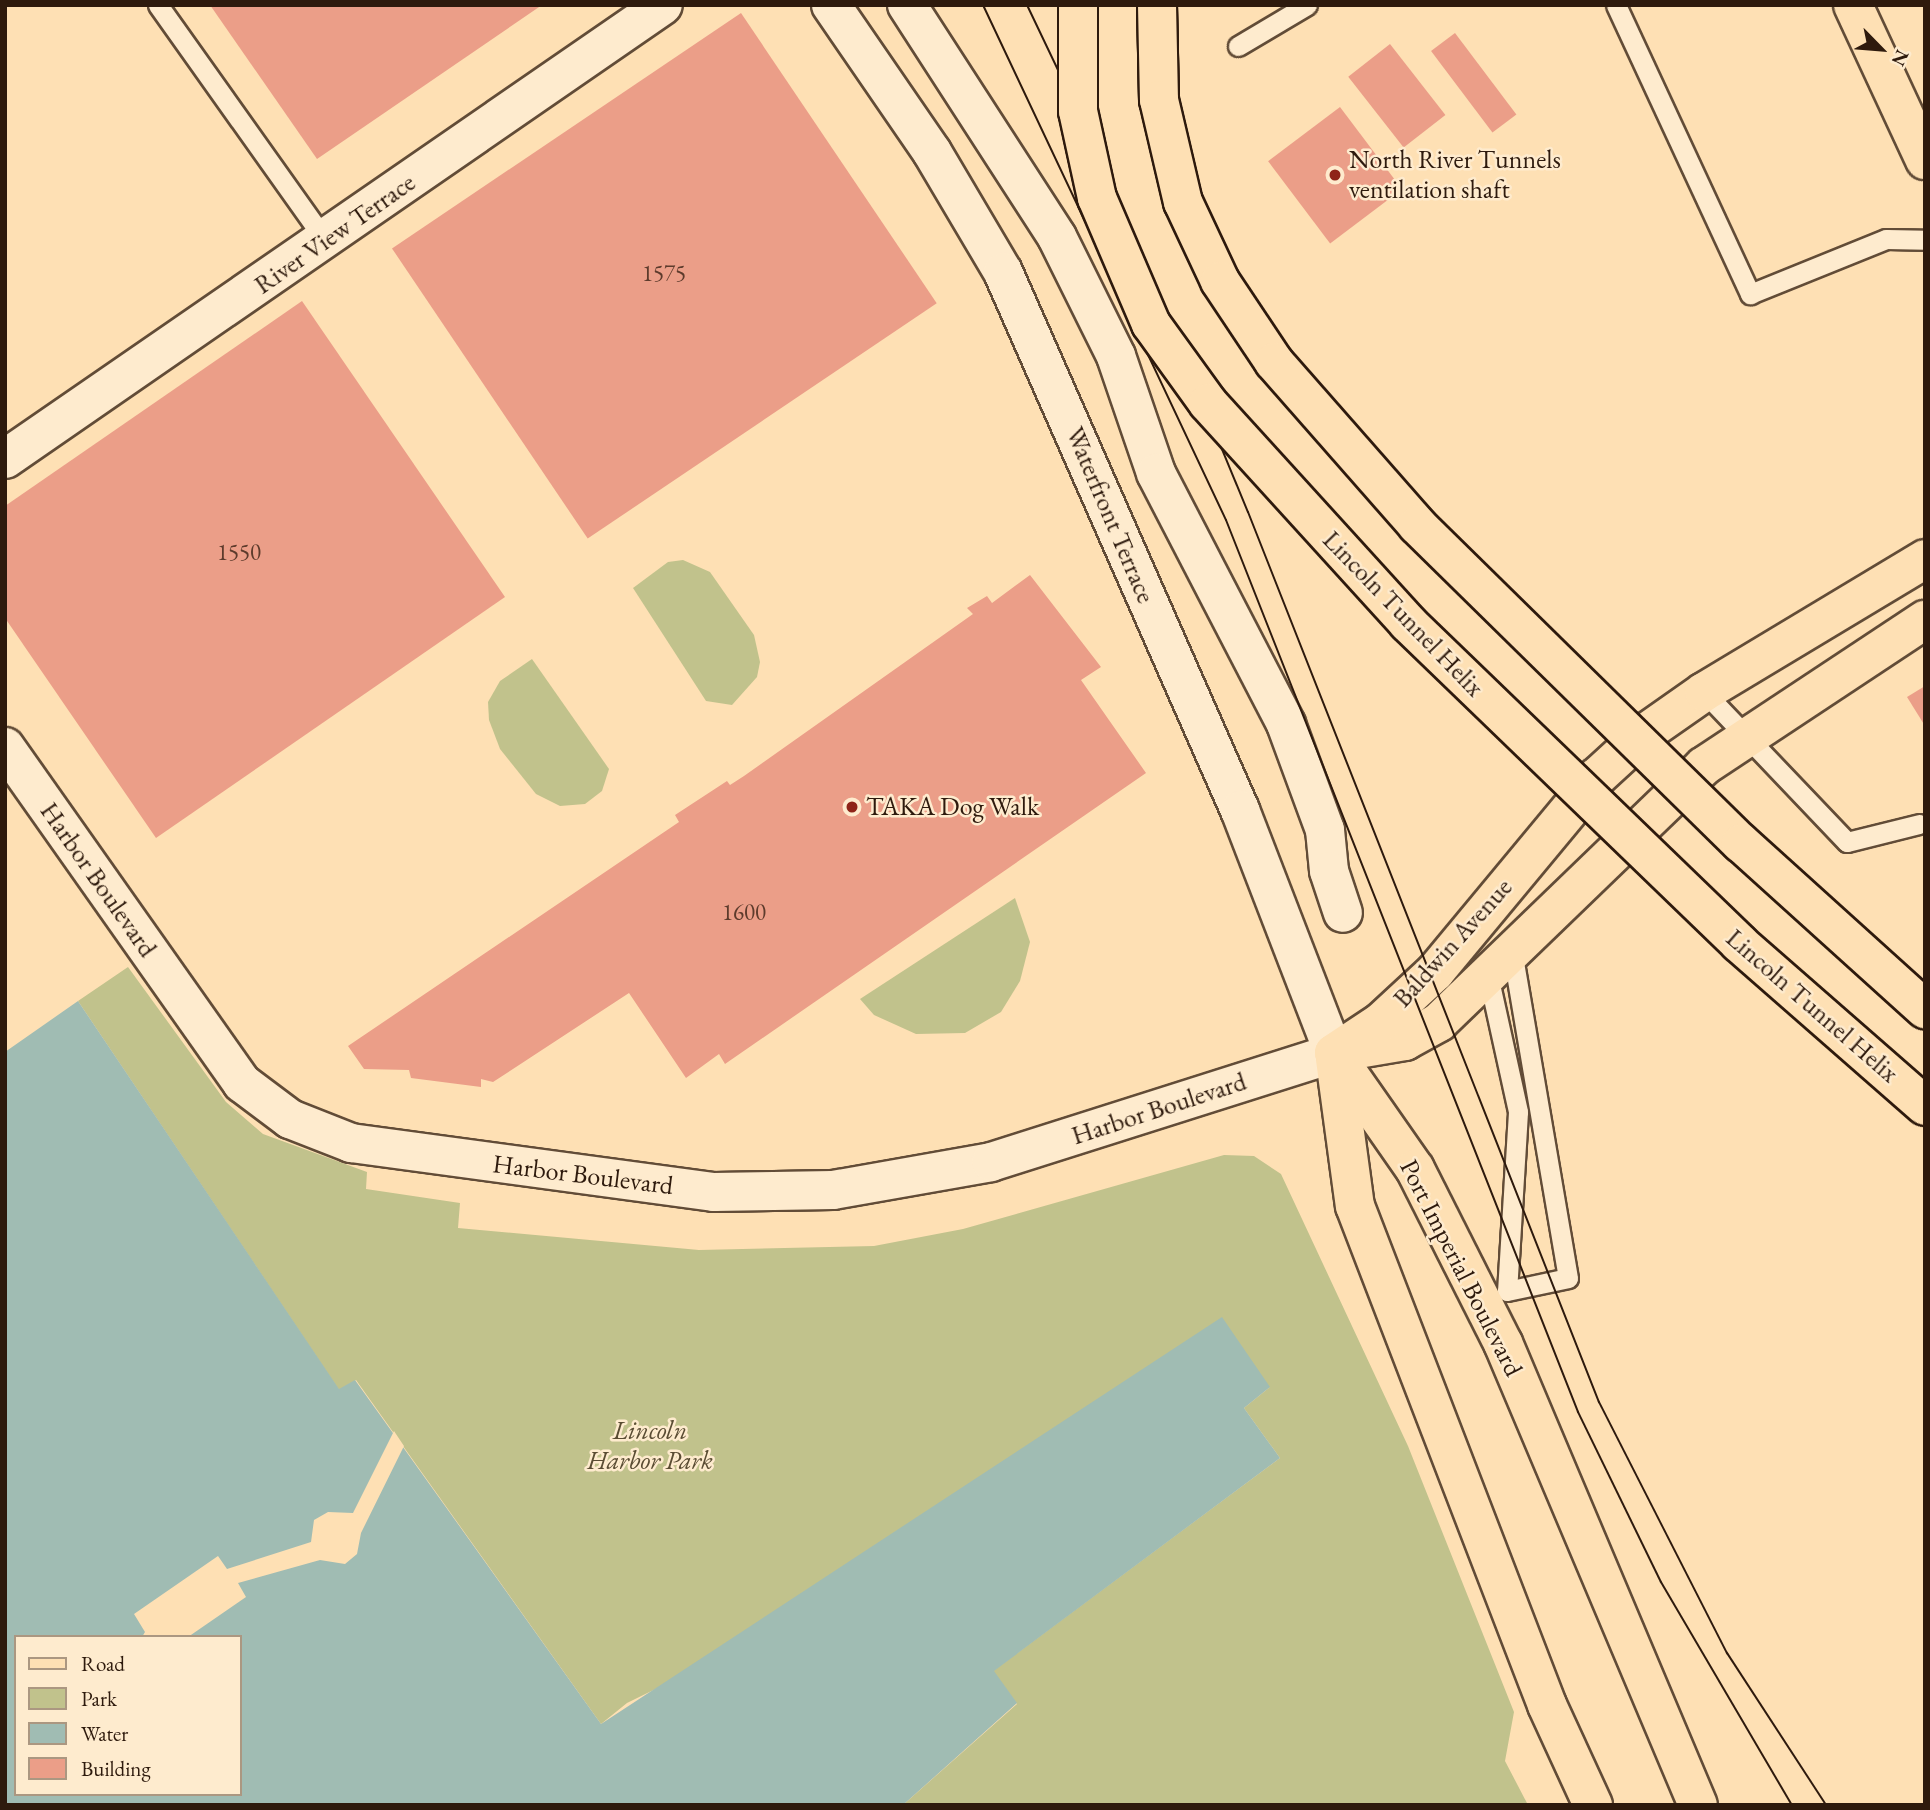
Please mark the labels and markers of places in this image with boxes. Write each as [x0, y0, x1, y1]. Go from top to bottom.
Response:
place label: North River Tunnels ventilation shaft [1349, 144, 1561, 206]
marker: North River Tunnels ventilation shaft [1327, 167, 1343, 183]
place label: TAKA Dog Walk [866, 791, 1039, 823]
marker: TAKA Dog Walk [844, 799, 860, 815]

